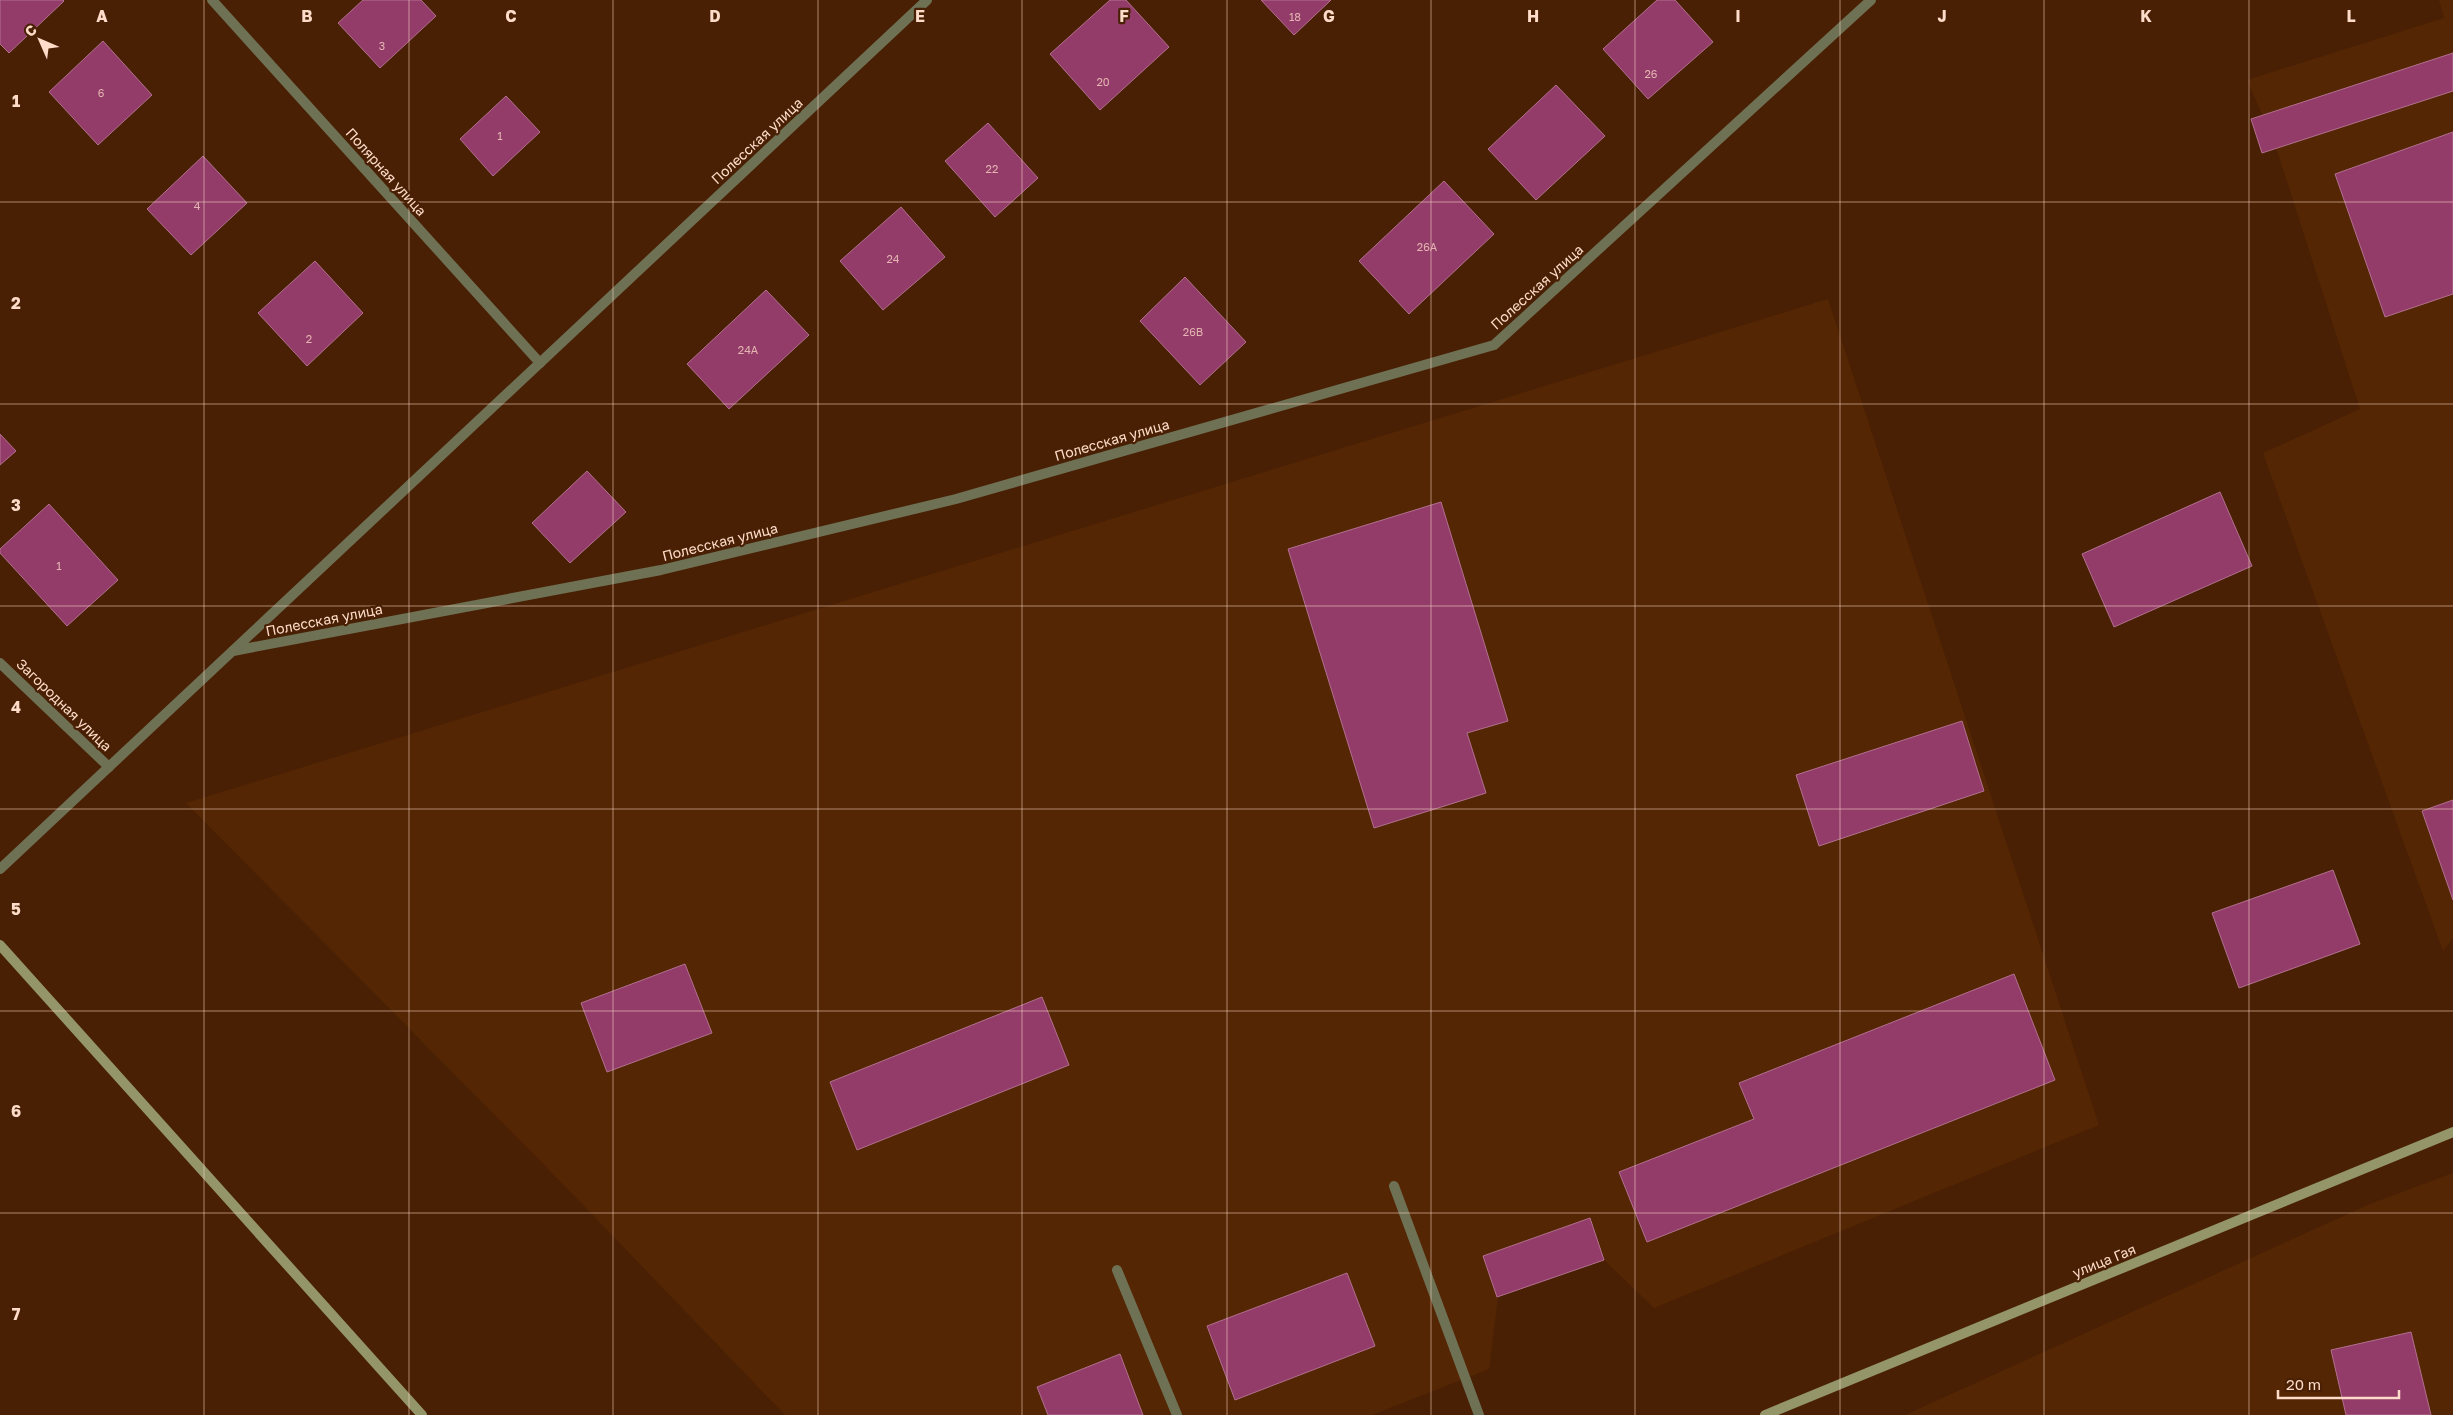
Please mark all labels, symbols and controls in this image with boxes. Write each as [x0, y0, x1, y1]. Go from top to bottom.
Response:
text: A [96, 6, 108, 26]
text: B [301, 6, 313, 26]
text: C [505, 6, 517, 26]
text: D [709, 6, 721, 26]
text: E [915, 6, 925, 26]
text: F [1119, 6, 1129, 26]
text: G [1323, 6, 1335, 26]
text: H [1527, 6, 1539, 26]
text: I [1735, 6, 1741, 26]
text: J [1937, 6, 1947, 26]
text: K [2140, 6, 2152, 26]
text: L [2346, 6, 2356, 26]
house number: 18 [1289, 10, 1301, 23]
north arrow [15, 15, 65, 65]
text: С [21, 21, 40, 40]
house number: 3 [379, 39, 385, 52]
house number: 26 [1644, 67, 1658, 80]
house number: 20 [1096, 75, 1110, 88]
house number: 6 [98, 86, 105, 99]
text: 1 [12, 91, 20, 111]
street label: Полесская улица [707, 94, 806, 187]
street label: Полярная улица [342, 124, 430, 219]
house number: 1 [497, 129, 503, 142]
house number: 22 [986, 162, 998, 175]
house number: 4 [194, 199, 201, 212]
house number: 26А [1417, 240, 1438, 253]
street label: Полесская улица [1487, 241, 1586, 333]
house number: 24 [886, 252, 900, 265]
text: 2 [11, 293, 21, 313]
house number: 26В [1183, 325, 1203, 338]
house number: 2 [306, 332, 312, 345]
house number: 24А [738, 343, 759, 356]
street label: Полесская улица [1052, 415, 1171, 464]
text: 3 [11, 495, 21, 515]
street label: Полесская улица [660, 519, 780, 564]
house number: 1 [56, 559, 62, 572]
street label: Полесская улица [264, 600, 384, 639]
street label: Загородная улица [13, 655, 116, 754]
text: 4 [11, 697, 21, 717]
text: 5 [11, 899, 21, 919]
text: 6 [11, 1101, 21, 1121]
street label: улица Гая [2070, 1240, 2138, 1281]
text: 7 [12, 1304, 21, 1324]
scale bar [2278, 1368, 2399, 1400]
text: 20 m [2286, 1375, 2321, 1393]

